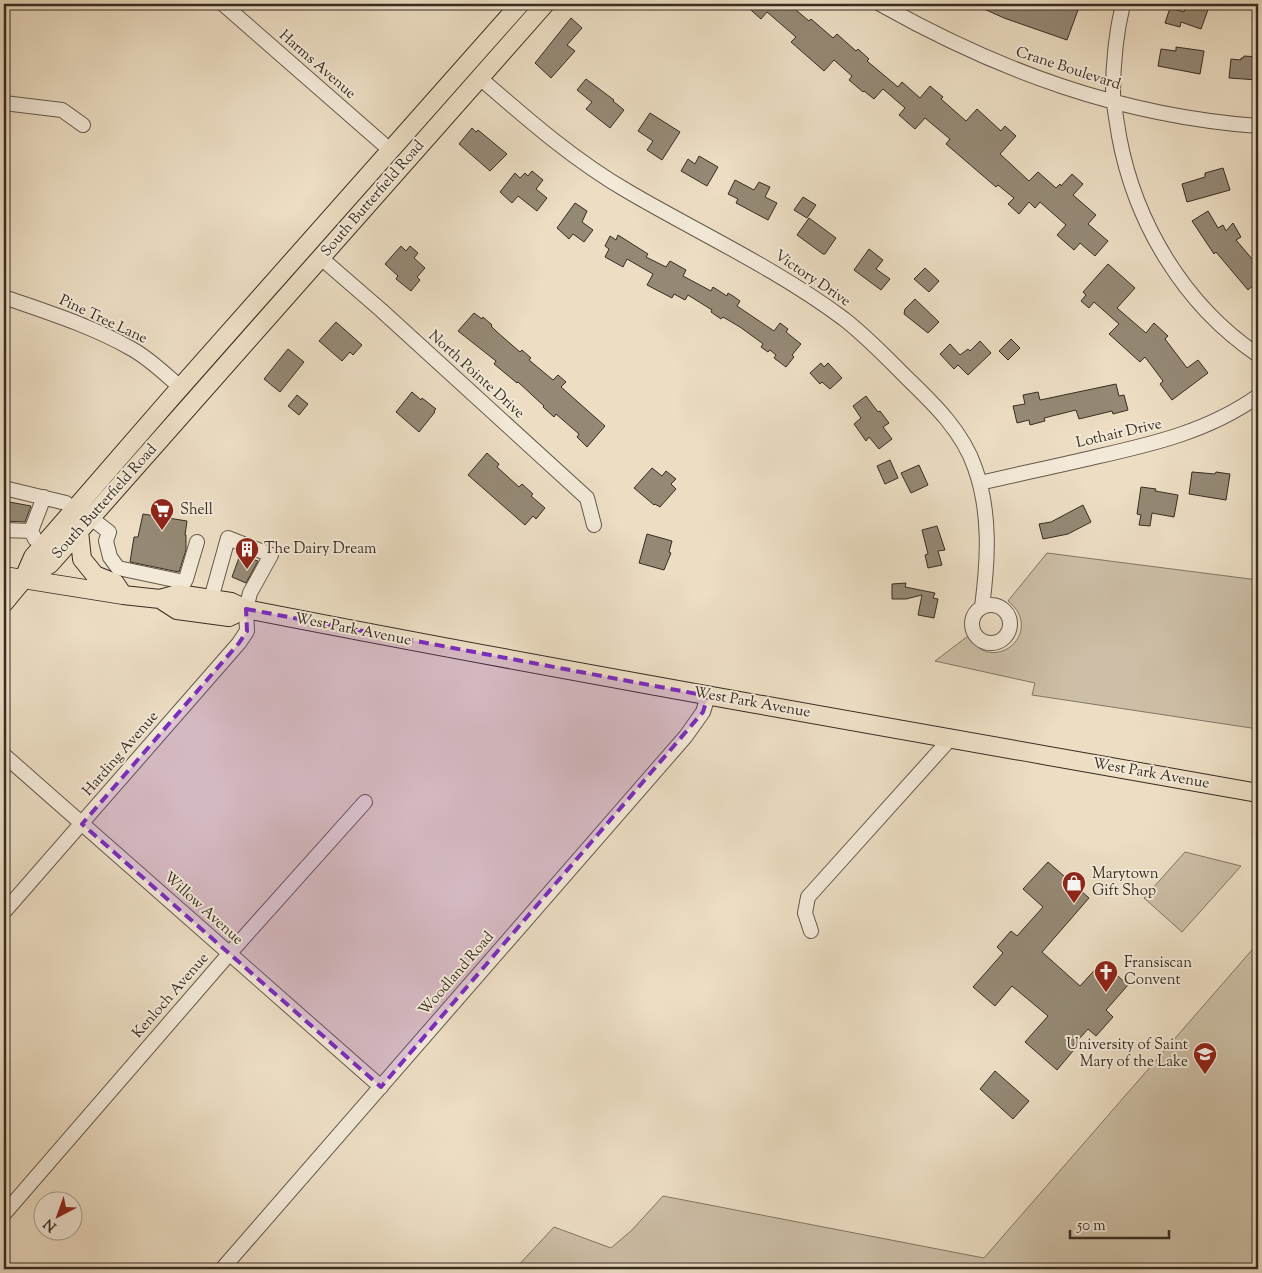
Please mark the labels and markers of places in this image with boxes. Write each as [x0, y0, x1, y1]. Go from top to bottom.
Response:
supermarket icon: Shell [149, 497, 175, 531]
place label: Shell [180, 500, 213, 521]
building icon: The Dairy Dream [234, 536, 260, 570]
place label: The Dairy Dream [264, 539, 377, 560]
place label: Marytown Gift Shop [1092, 864, 1159, 902]
shop icon: Marytown Gift Shop [1061, 870, 1087, 904]
place label: Fransiscan Convent [1124, 953, 1192, 991]
church icon: Fransiscan Convent [1093, 959, 1119, 993]
place label: University of Saint Mary of the Lake [1066, 1035, 1188, 1073]
school or university icon: University of Saint Mary of the Lake [1192, 1041, 1218, 1075]

